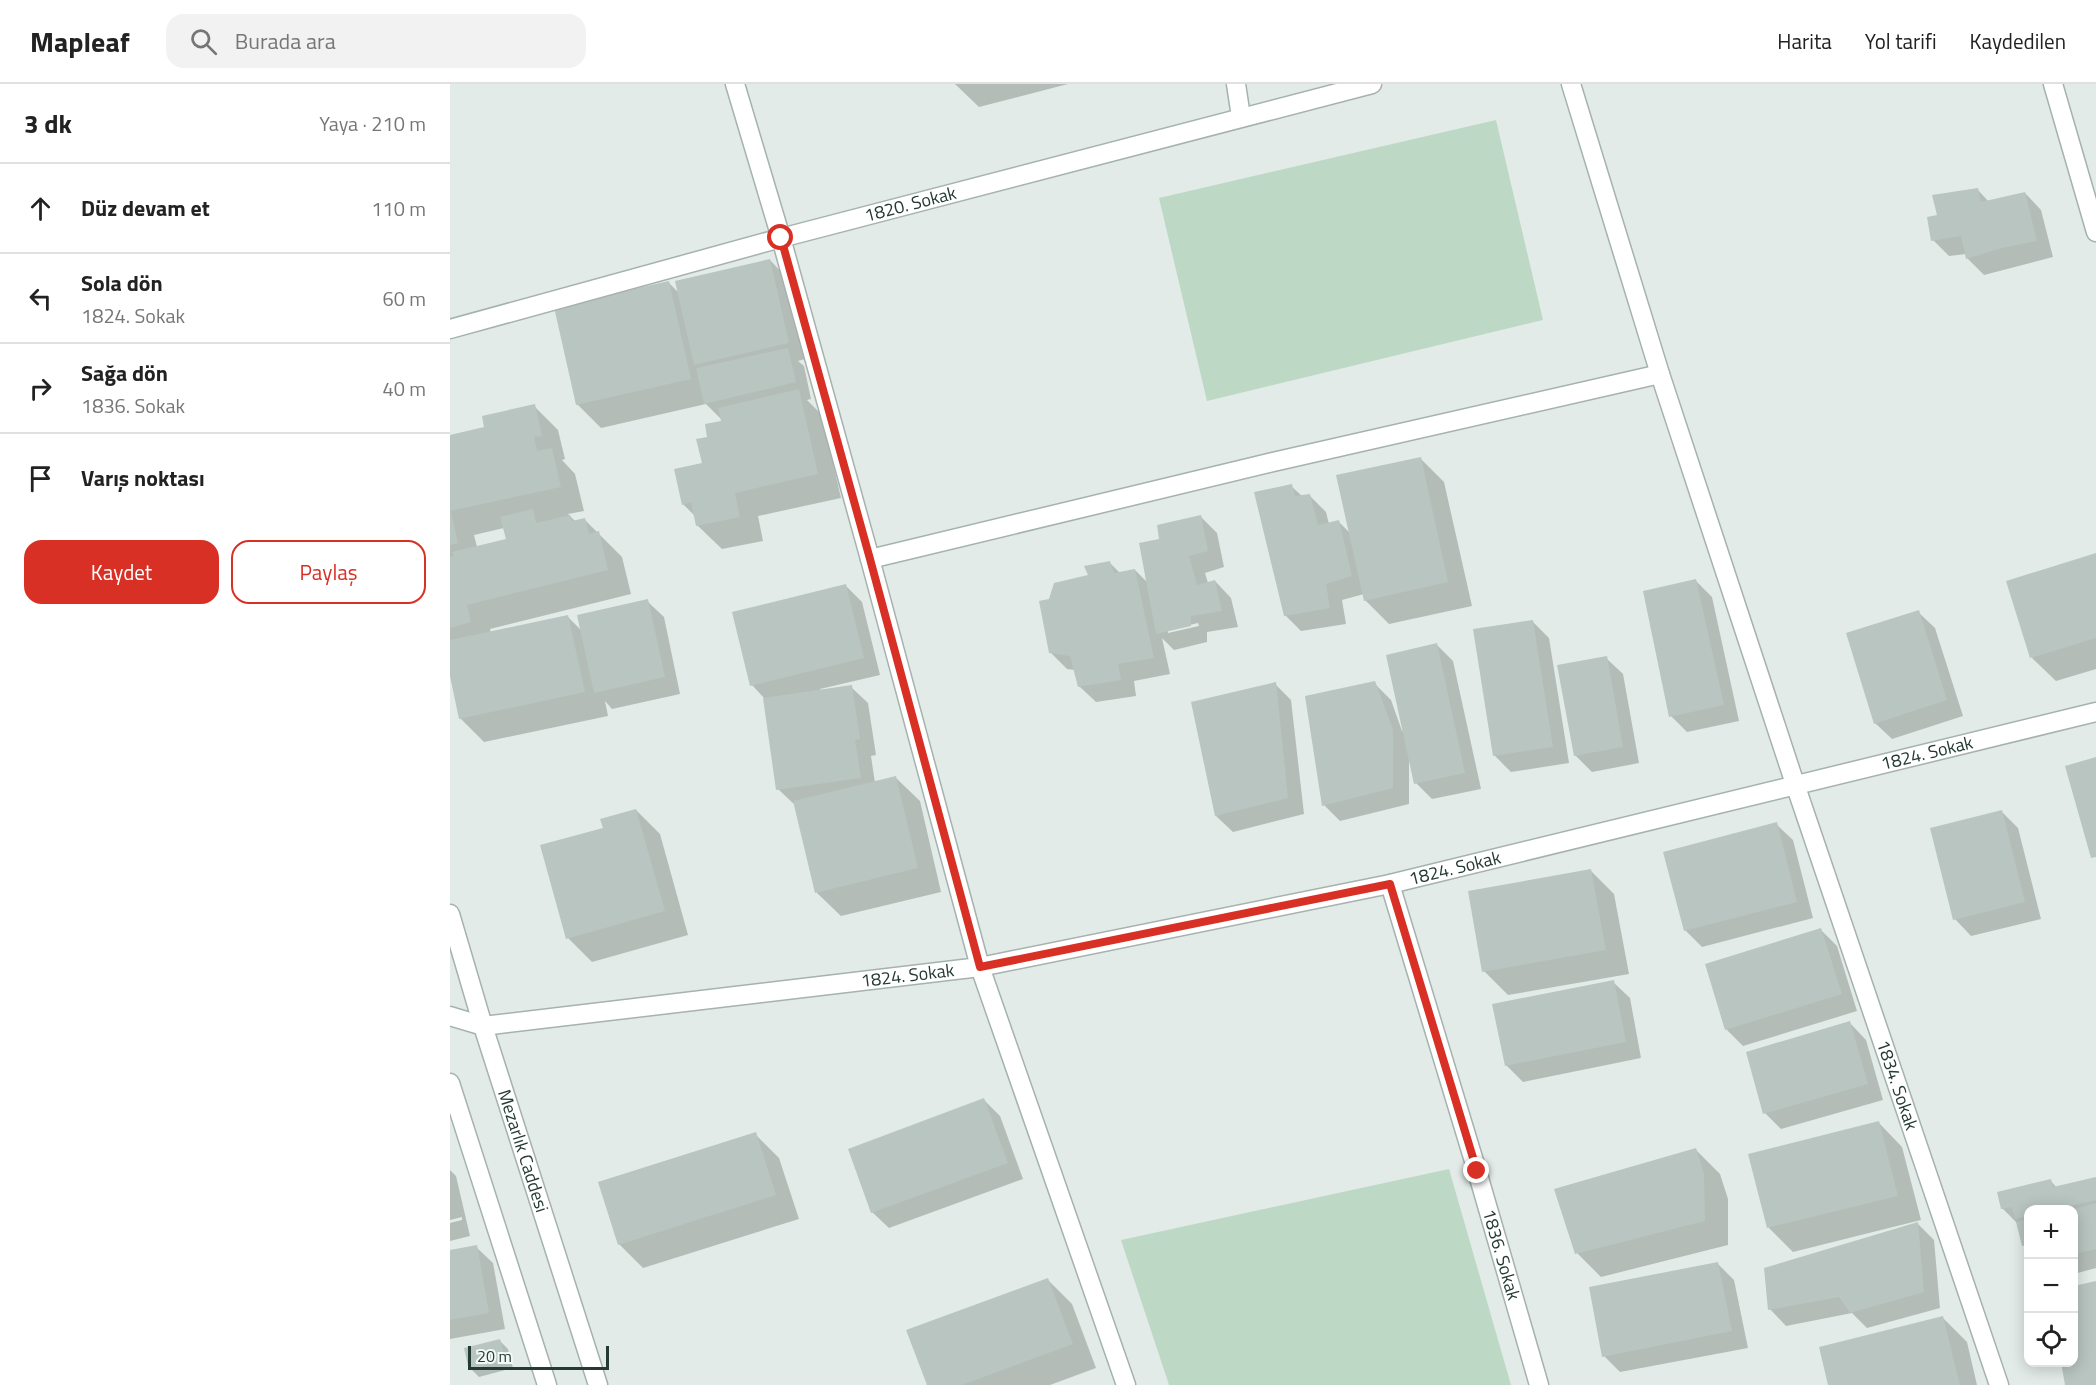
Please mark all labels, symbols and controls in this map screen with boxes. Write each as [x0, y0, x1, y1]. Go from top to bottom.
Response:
search box [166, 14, 586, 68]
text: Mapleaf [30, 20, 130, 63]
text: Burada ara [235, 24, 336, 58]
icon: search [187, 25, 220, 58]
text: Harita [1777, 25, 1832, 57]
text: Yol tarifi [1865, 25, 1937, 57]
text: Kaydedilen [1970, 25, 2066, 57]
text: 3 dk [24, 104, 72, 143]
text: Yaya · 210 m [319, 108, 426, 139]
street label: 1820. Sokak [862, 179, 959, 229]
text: Düz devam et [81, 191, 210, 225]
icon: ahead [24, 192, 57, 225]
text: 110 m [371, 193, 426, 224]
route start [767, 224, 793, 250]
text: Sola dön [81, 266, 163, 300]
icon: left [24, 282, 57, 315]
text: 60 m [382, 283, 426, 314]
text: 1824. Sokak [81, 300, 185, 331]
text: Sağa dön [81, 356, 168, 390]
icon: right [24, 372, 57, 405]
text: 40 m [382, 373, 426, 404]
text: 1836. Sokak [81, 390, 185, 421]
text: Varış noktası [81, 461, 205, 495]
icon: arrive [24, 462, 57, 495]
button: Kaydet [24, 540, 219, 604]
button: Paylaş [231, 540, 426, 604]
street label: 1824. Sokak [1878, 728, 1976, 777]
street label: 1824. Sokak [1406, 843, 1504, 892]
street label: 1824. Sokak [859, 956, 956, 994]
street label: 1834. Sokak [1870, 1036, 1926, 1134]
street label: Mezarlık Caddesi [491, 1086, 556, 1216]
route end [1463, 1157, 1489, 1183]
map controls [2024, 1205, 2078, 1367]
button: + [2024, 1205, 2078, 1259]
street label: 1836. Sokak [1476, 1206, 1528, 1304]
button: − [2024, 1259, 2078, 1313]
button: locate [2024, 1313, 2078, 1367]
scale bar [468, 1343, 609, 1370]
text: 20 m [477, 1344, 512, 1368]

